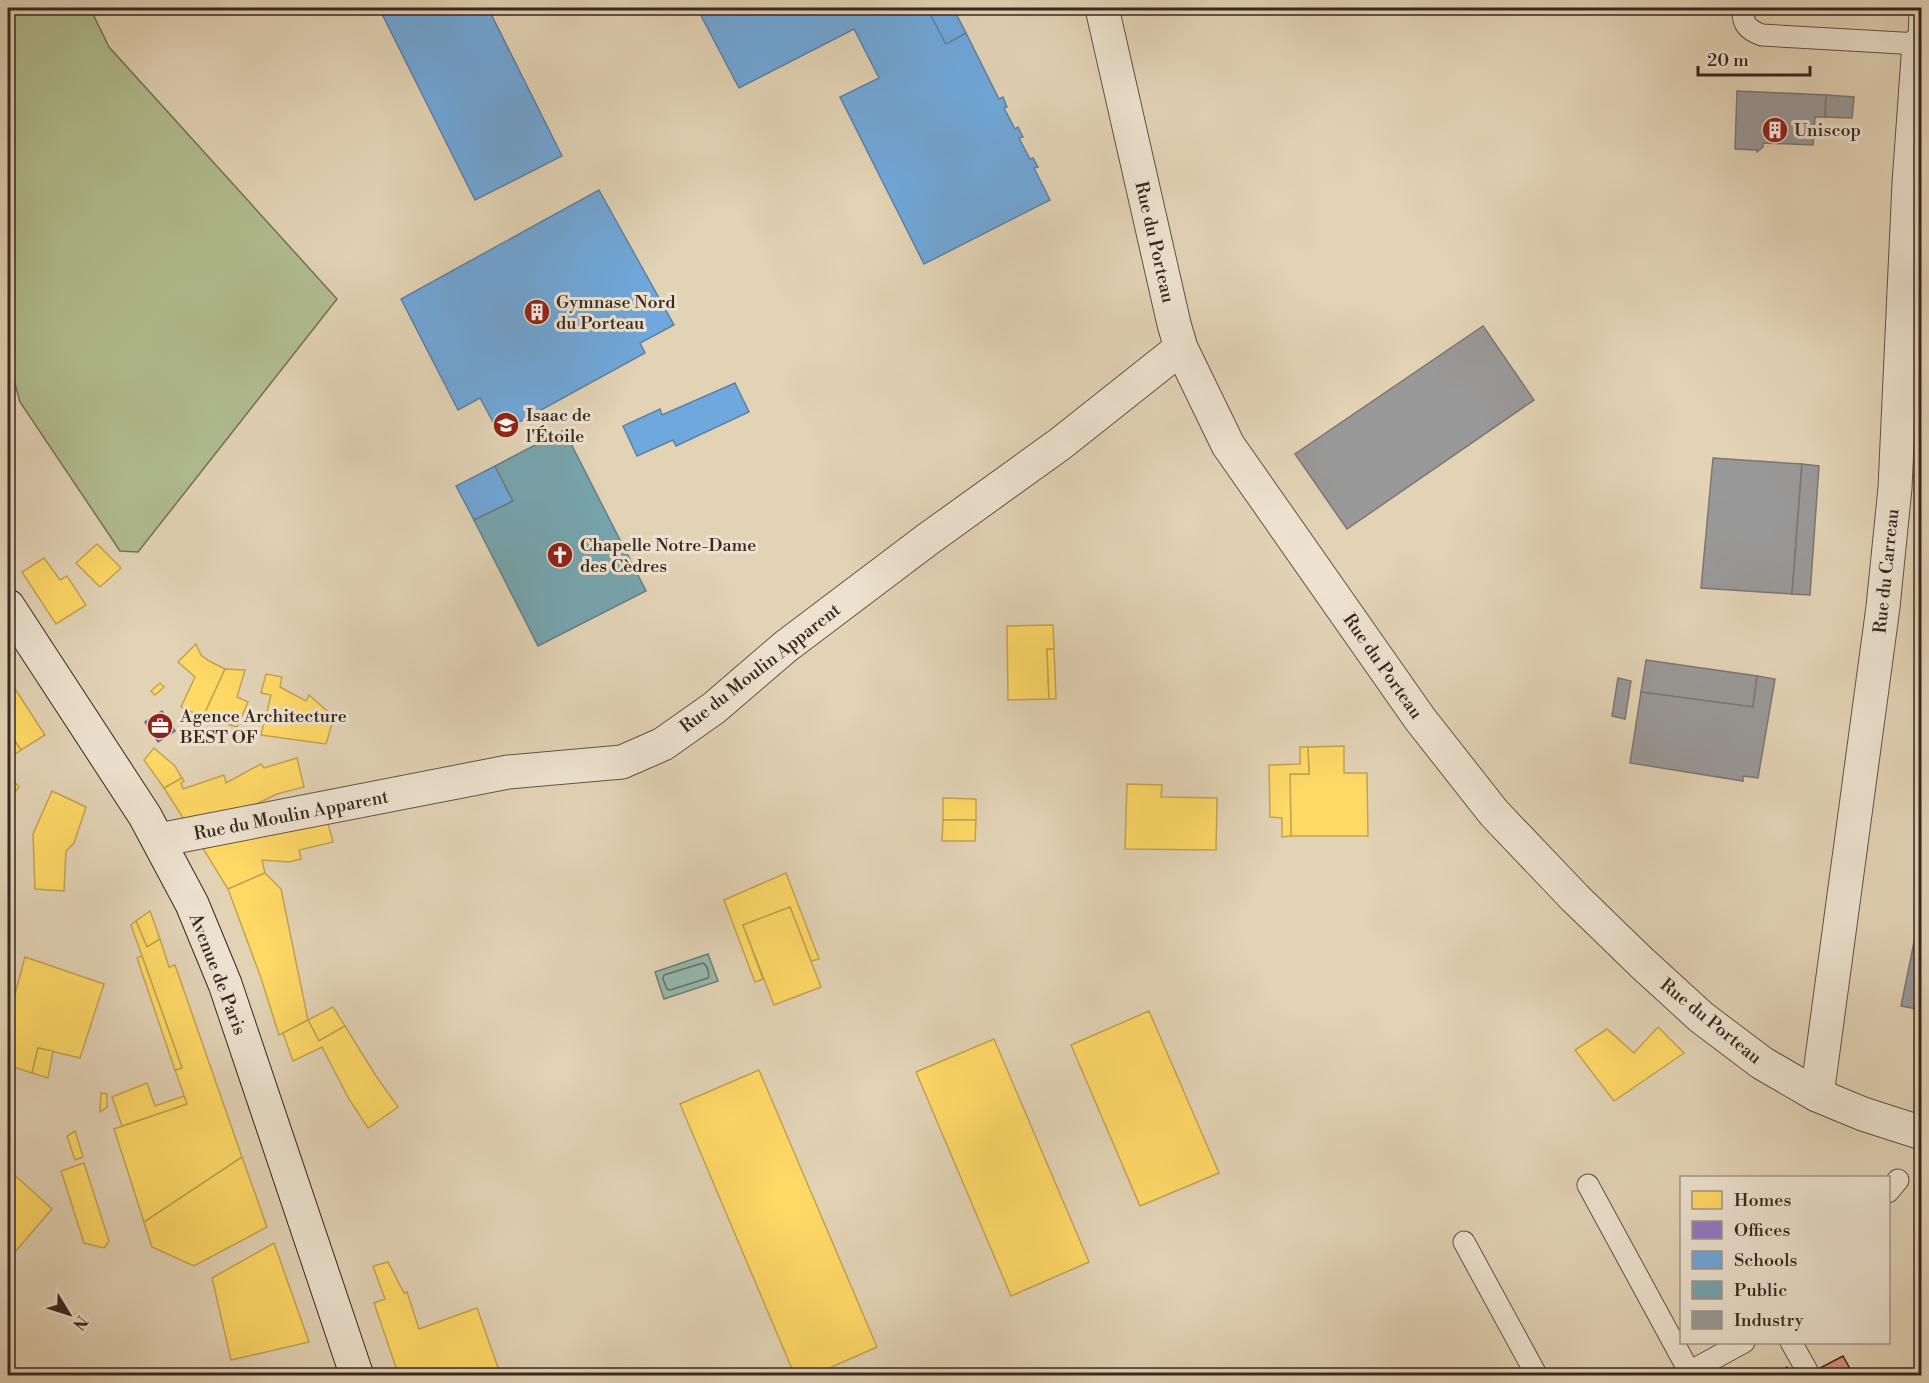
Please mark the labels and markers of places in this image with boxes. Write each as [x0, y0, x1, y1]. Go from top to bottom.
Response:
building icon: Uniscop [1760, 115, 1790, 145]
place label: Uniscop [1794, 119, 1861, 142]
place label: Gymnase Nord du Porteau [556, 291, 676, 335]
building icon: Gymnase Nord du Porteau [522, 297, 552, 327]
place label: Isaac de l'Étoile [526, 404, 591, 448]
school or university icon: Isaac de l'Étoile [491, 410, 521, 440]
place label: Chapelle Notre-Dame des Cèdres [580, 534, 756, 578]
church icon: Chapelle Notre-Dame des Cèdres [545, 540, 575, 570]
place label: Agence Architecture BEST OF [179, 705, 347, 749]
office icon: Agence Architecture BEST OF [145, 711, 175, 741]

